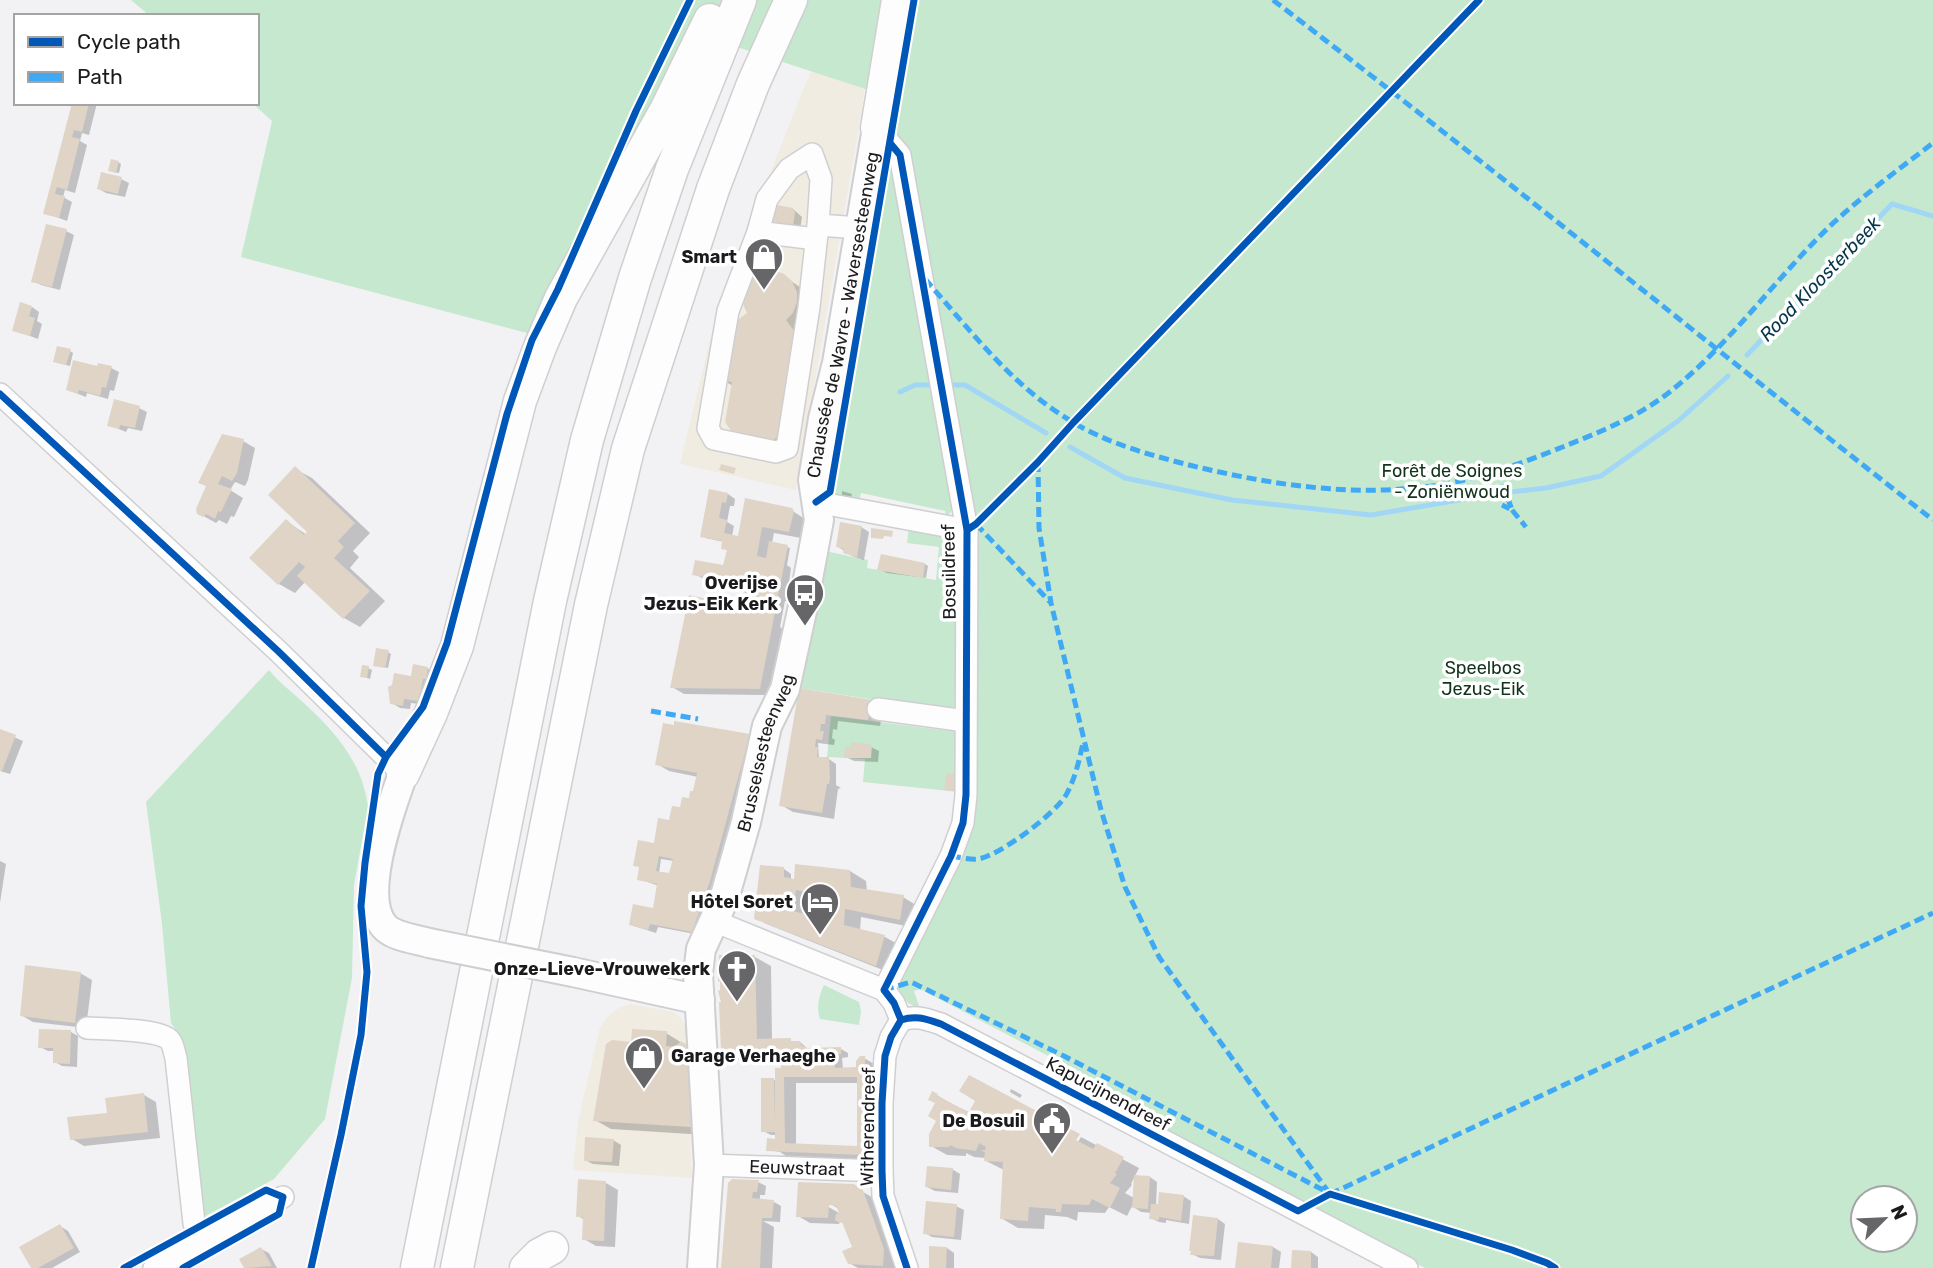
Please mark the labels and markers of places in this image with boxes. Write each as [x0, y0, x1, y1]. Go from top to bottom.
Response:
shop icon: Smart [743, 236, 785, 291]
place label: Smart [681, 246, 737, 268]
place label: Overijse Jezus-Eik Kerk [644, 572, 778, 615]
bus stop icon: Overijse Jezus-Eik Kerk [784, 572, 826, 627]
hotel icon: Hôtel Soret [799, 881, 841, 936]
place label: Hôtel Soret [690, 891, 793, 913]
church icon: Onze-Lieve-Vrouwekerk [716, 948, 758, 1003]
place label: Onze-Lieve-Vrouwekerk [494, 958, 710, 980]
shop icon: Garage Verhaeghe [623, 1035, 665, 1090]
place label: Garage Verhaeghe [671, 1045, 836, 1067]
public building icon: De Bosuil [1031, 1100, 1073, 1155]
place label: De Bosuil [942, 1110, 1025, 1132]

